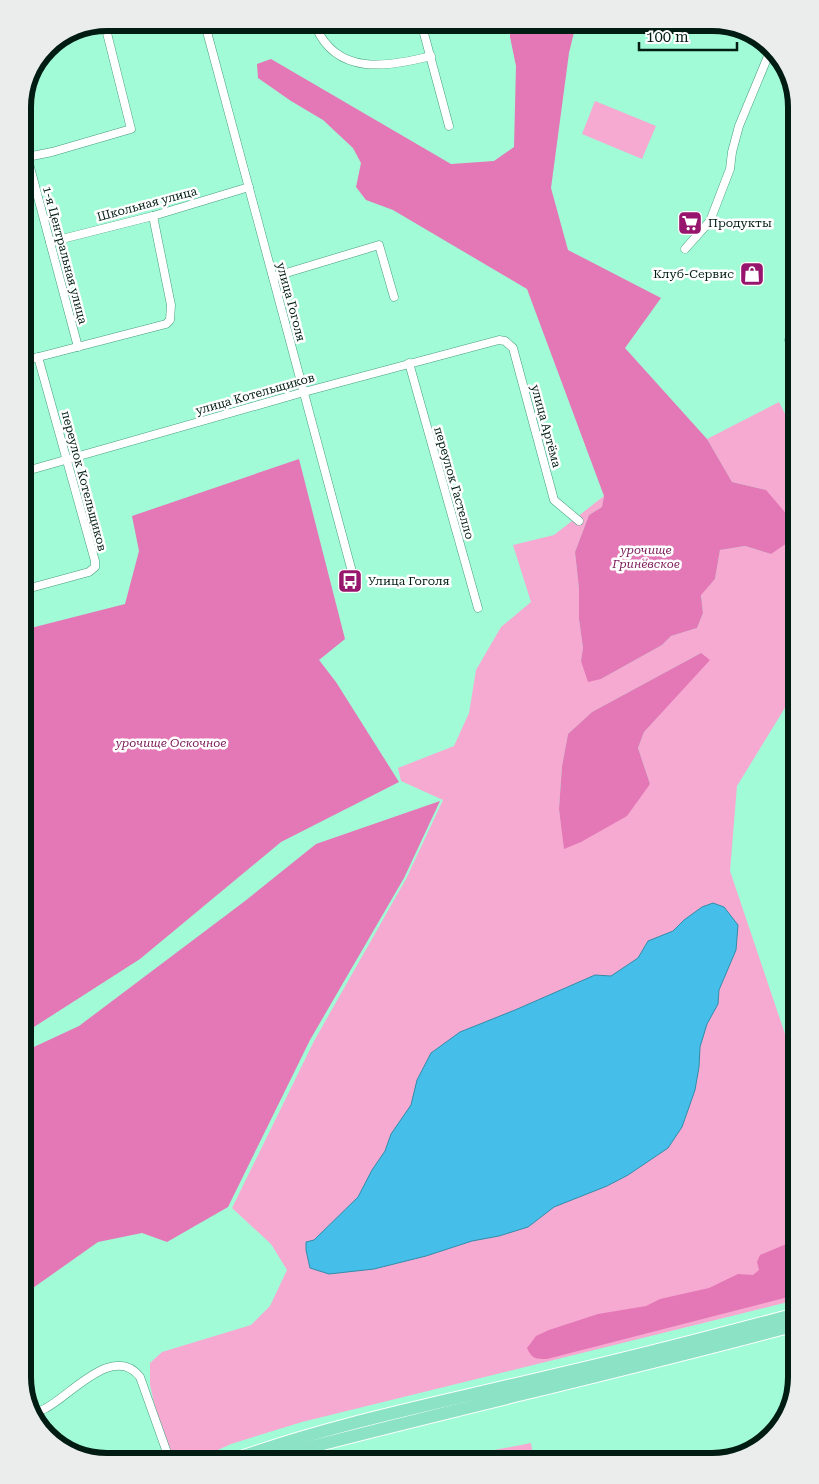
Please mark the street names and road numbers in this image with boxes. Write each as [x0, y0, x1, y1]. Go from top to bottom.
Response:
street label: Школьная улица [95, 184, 199, 224]
street label: 1-я Центральная улица [40, 185, 90, 326]
street label: улица Гоголя [274, 261, 308, 343]
street label: улица Котельщиков [194, 370, 316, 418]
street label: улица Артёма [528, 383, 564, 469]
street label: переулок Котельщиков [59, 409, 109, 553]
street label: переулок Гастелло [431, 425, 477, 541]

